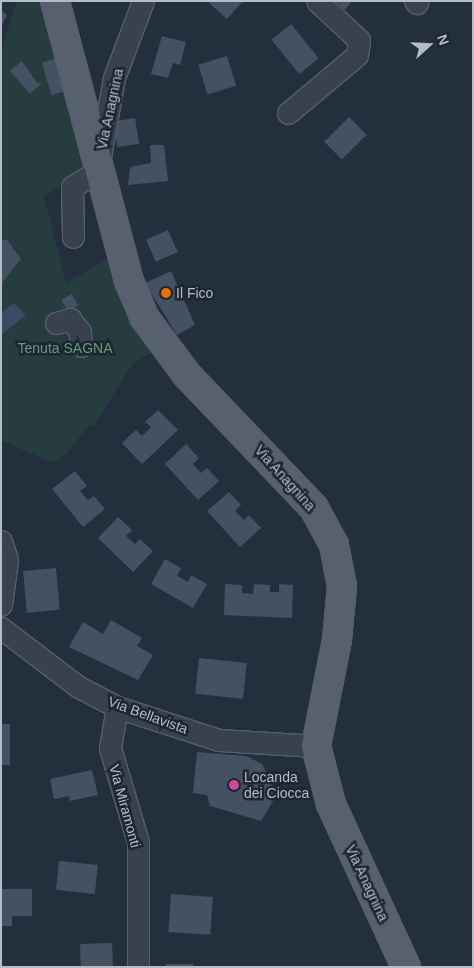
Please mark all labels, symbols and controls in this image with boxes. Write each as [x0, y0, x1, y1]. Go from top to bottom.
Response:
north arrow [404, 20, 454, 70]
text: N [434, 32, 452, 47]
street label: Via Anagnina [93, 67, 127, 151]
place label: Il Fico [176, 285, 213, 301]
marker: Il Fico [160, 287, 172, 299]
park label: Tenuta SAGNA [18, 340, 112, 356]
street label: Via Anagnina [251, 442, 319, 514]
street label: Via Bellavista [106, 693, 190, 737]
street label: Via Miramonti [106, 763, 144, 849]
place label: Locanda dei Ciocca [244, 769, 309, 802]
marker: Locanda dei Ciocca [228, 779, 240, 791]
street label: Via Anagnina [342, 842, 392, 924]

